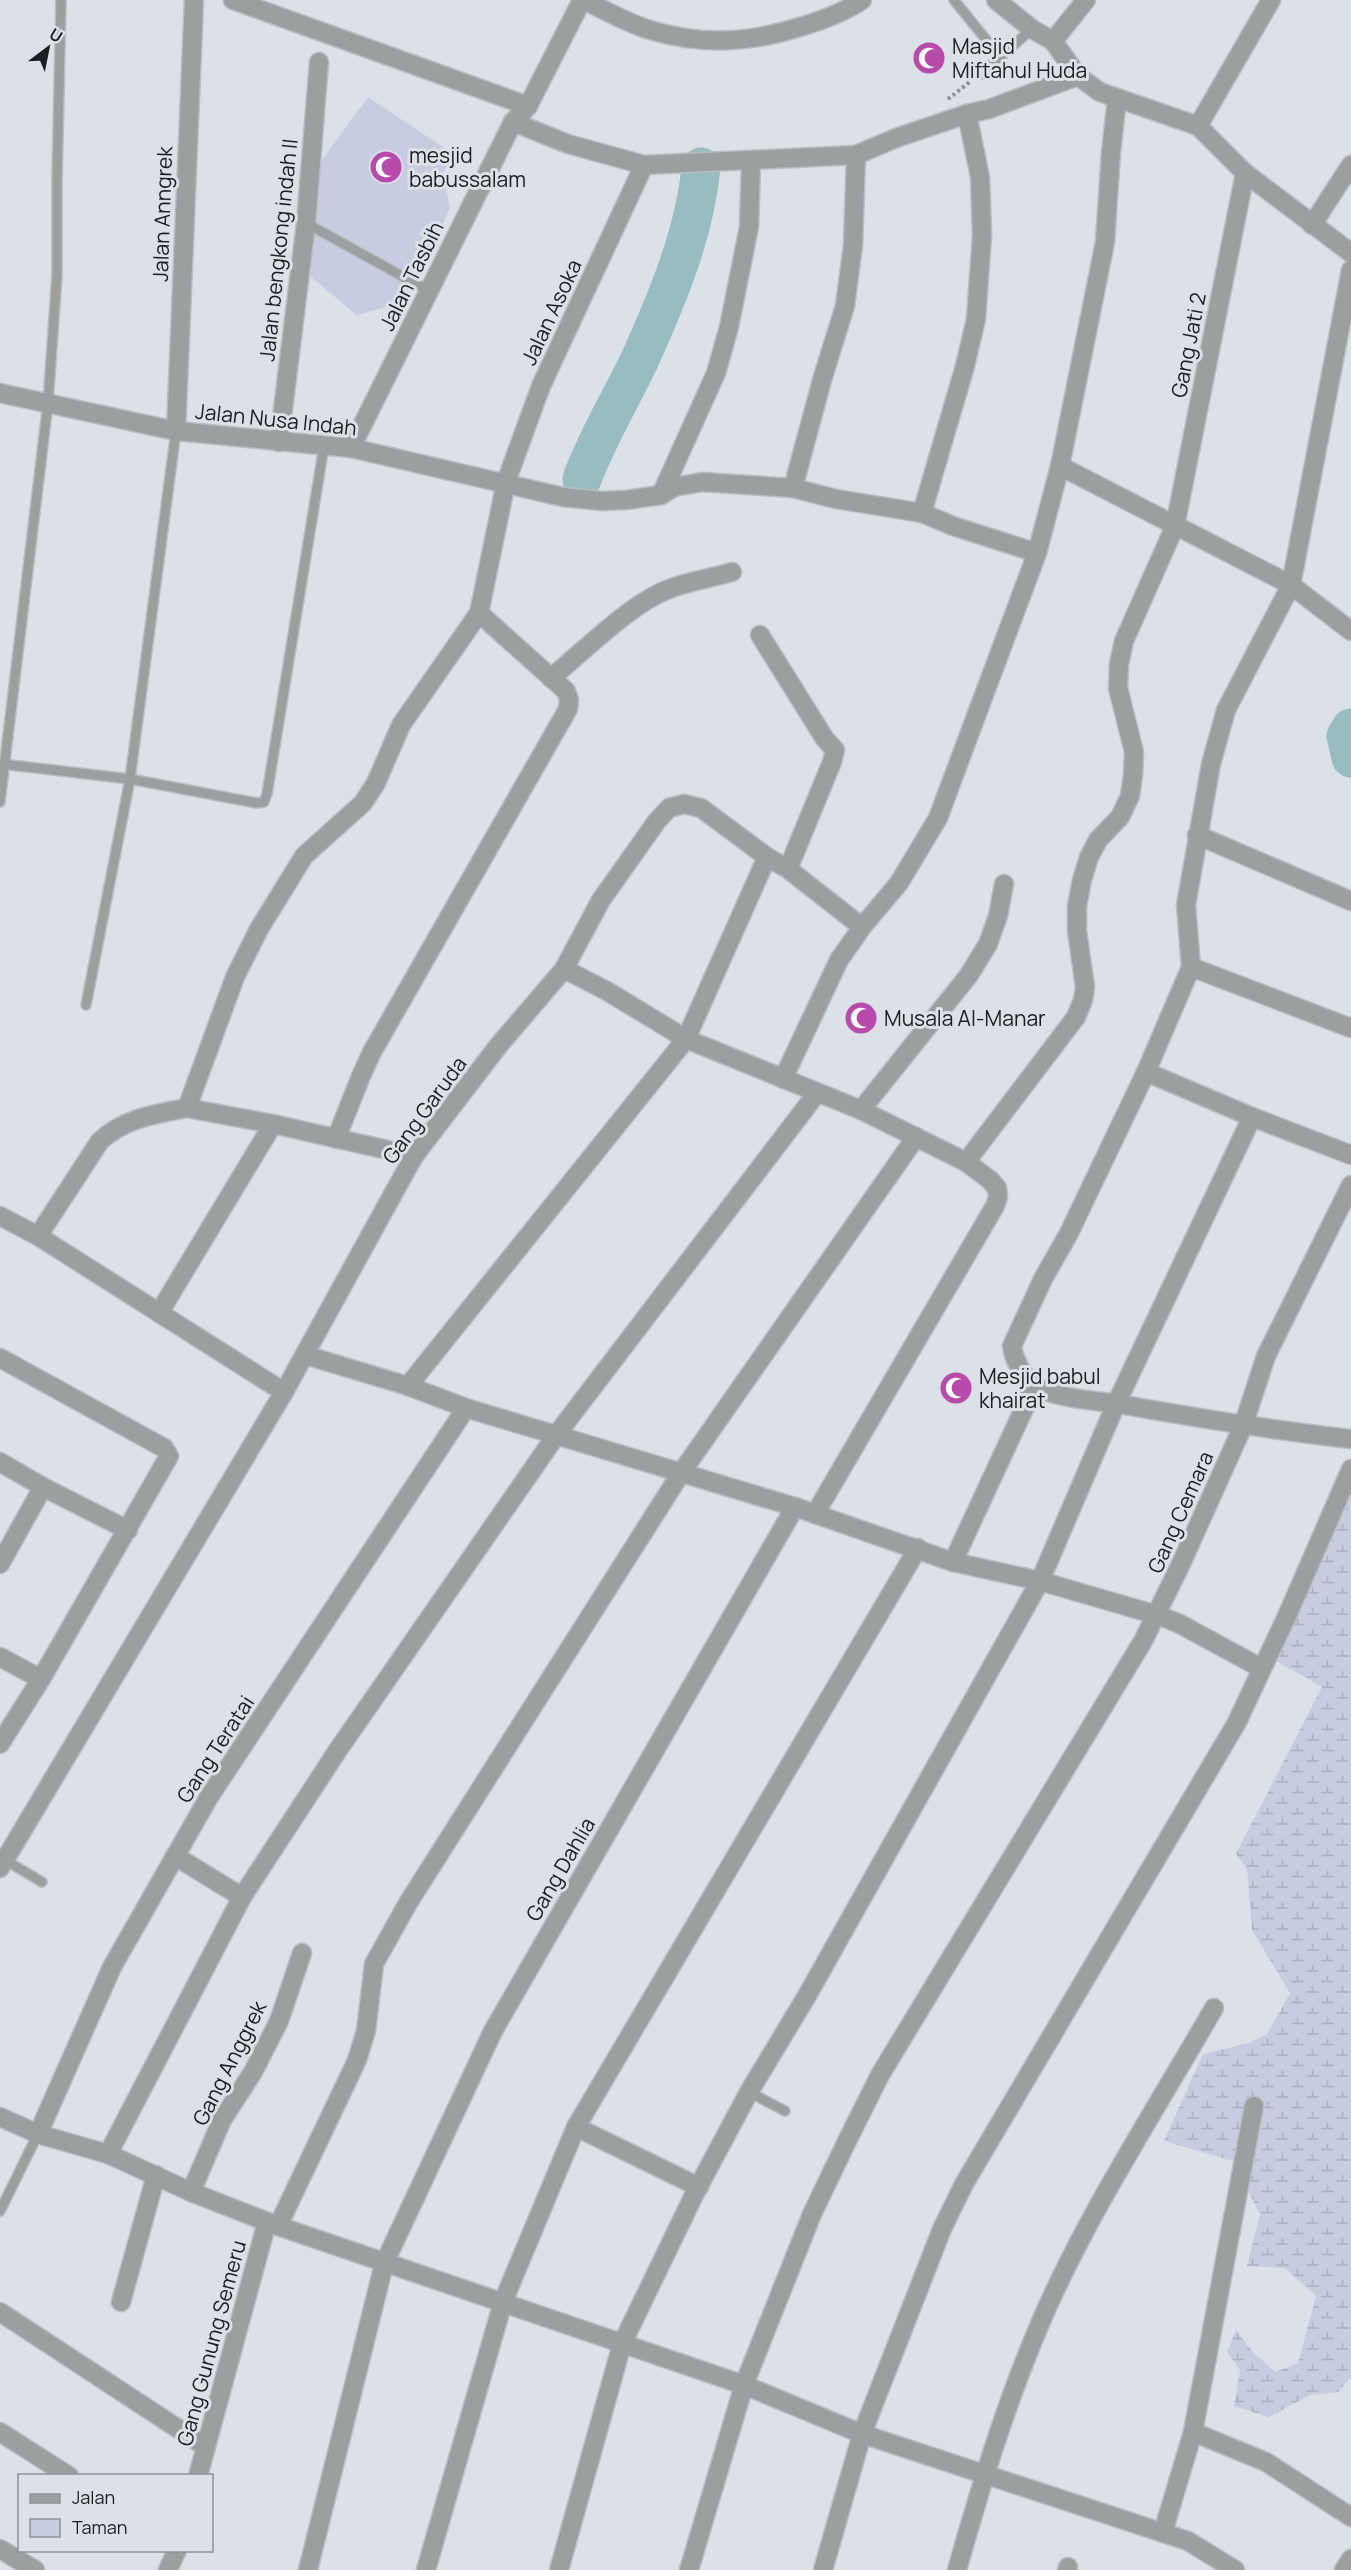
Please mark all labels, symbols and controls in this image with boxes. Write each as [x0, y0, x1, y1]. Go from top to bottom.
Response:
north arrow [18, 18, 78, 78]
text: U [45, 23, 67, 48]
place label: Masjid Miftahul Huda [952, 32, 1087, 84]
mosque icon: Masjid Miftahul Huda [911, 40, 947, 76]
street label: Jalan bengkong indah II [252, 137, 304, 363]
place label: mesjid babussalam [409, 141, 526, 193]
street label: Jalan Anngrek [146, 145, 178, 282]
mosque icon: mesjid babussalam [368, 149, 404, 185]
street label: Jalan Tasbih [373, 217, 449, 335]
street label: Jalan Asoka [514, 255, 588, 369]
street label: Gang Jati 2 [1164, 290, 1212, 400]
street label: Jalan Nusa Indah [194, 397, 358, 441]
mosque icon: Musala Al-Manar [843, 1000, 879, 1036]
place label: Musala Al-Manar [884, 1004, 1046, 1032]
street label: Gang Garuda [376, 1051, 472, 1169]
place label: Mesjid babul khairat [979, 1362, 1101, 1414]
mosque icon: Mesjid babul khairat [938, 1370, 974, 1406]
street label: Gang Cemara [1141, 1447, 1219, 1577]
street label: Gang Teratai [170, 1690, 260, 1808]
street label: Gang Dahlia [519, 1812, 601, 1926]
street label: Gang Anggrek [186, 1995, 273, 2130]
street label: Gang Gunung Semeru [170, 2237, 252, 2449]
legend [18, 2474, 213, 2552]
text: Jalan [72, 2485, 115, 2509]
text: Taman [72, 2515, 127, 2539]

